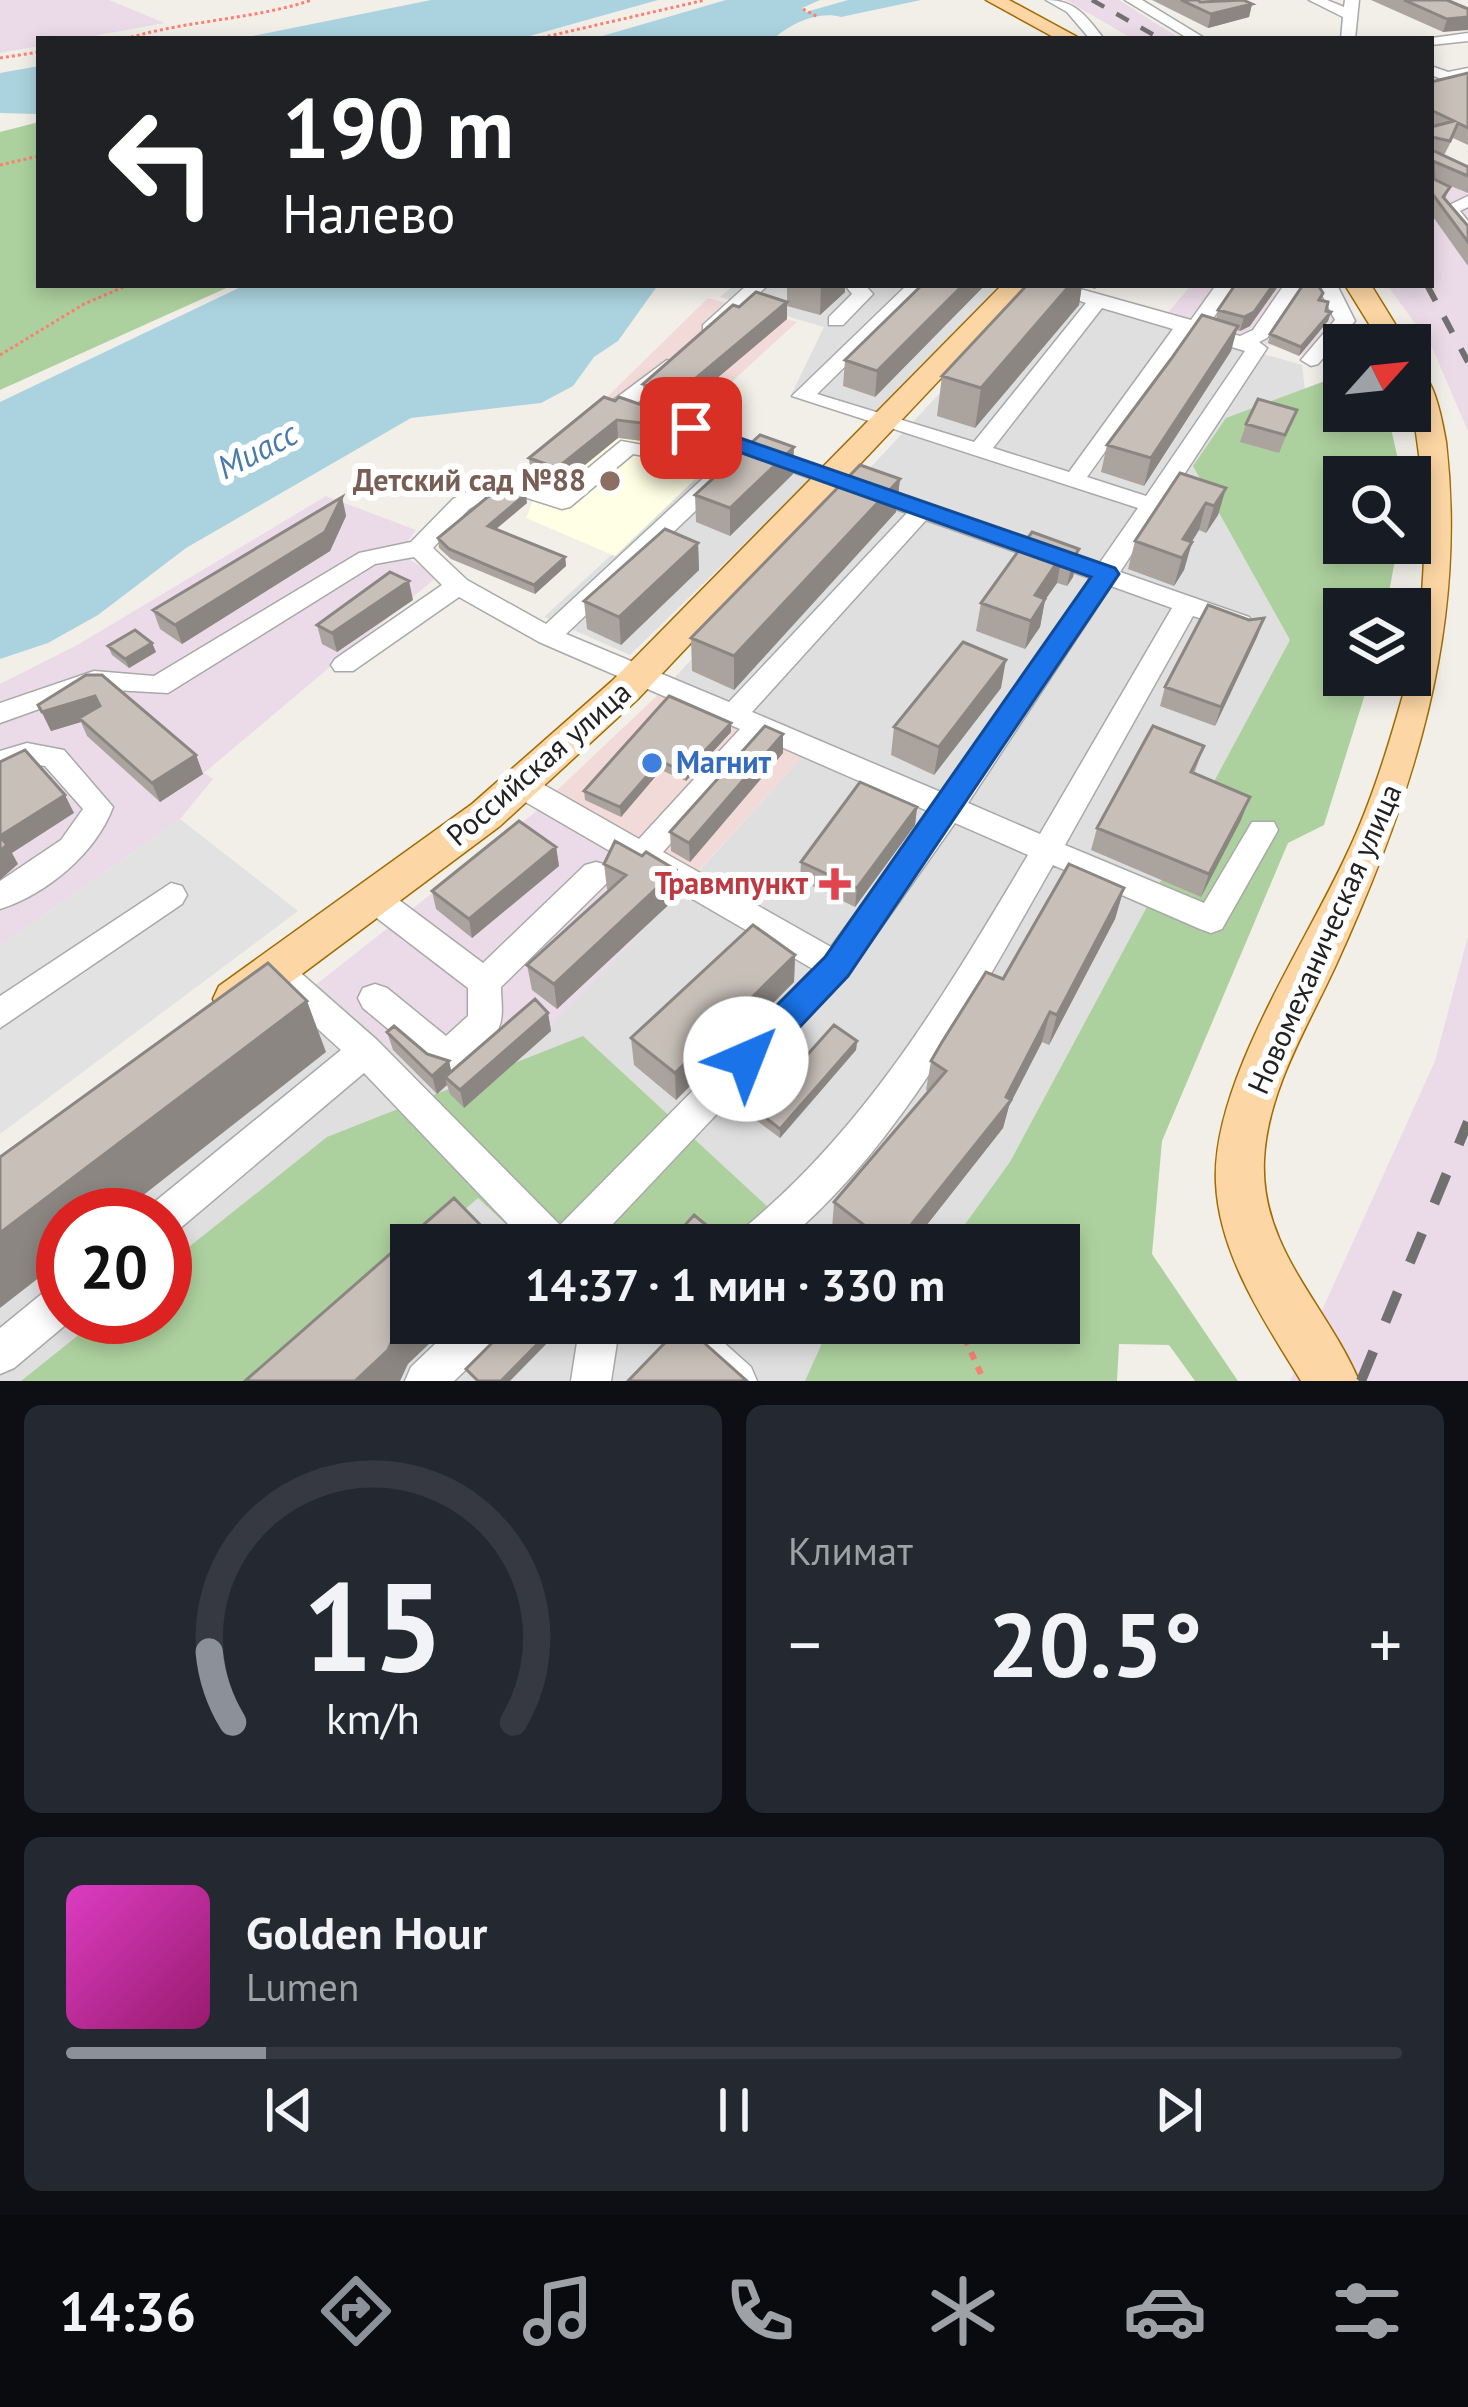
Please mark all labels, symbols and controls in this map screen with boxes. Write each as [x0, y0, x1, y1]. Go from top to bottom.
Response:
text: 190 m [282, 72, 514, 181]
icon: left [84, 84, 240, 240]
text: Налево [282, 178, 456, 248]
north arrow [1323, 324, 1431, 432]
map controls [1323, 324, 1431, 696]
pin [640, 377, 742, 479]
icon: arrive [658, 395, 724, 461]
water label: Миасс [209, 411, 305, 488]
button: search [1323, 456, 1431, 564]
place label: Детский сад №88 [353, 460, 586, 499]
marker: Детский сад №88 [597, 468, 623, 494]
button: layers [1323, 588, 1431, 696]
street label: Российская улица [438, 672, 638, 854]
place label: Магнит [676, 742, 772, 781]
marker: Магнит [639, 750, 665, 776]
street label: Новомеханическая улица [1238, 777, 1410, 1099]
place label: Травмпункт [655, 863, 808, 902]
marker: Травмпункт [819, 868, 851, 900]
position arrow [683, 996, 809, 1122]
speed limit sign: 20 [36, 1188, 192, 1344]
text: 14:37 · 1 мин · 330 m [525, 1255, 945, 1313]
text: Климат [788, 1525, 913, 1576]
text: 15 [302, 1544, 444, 1705]
text: 20.5° [988, 1585, 1202, 1702]
text: − [788, 1601, 821, 1686]
text: + [1369, 1601, 1402, 1686]
text: km/h [326, 1690, 420, 1746]
text: Golden Hour [246, 1903, 487, 1961]
text: Lumen [246, 1961, 359, 2012]
icon: previous [256, 2077, 322, 2143]
icon: pause [701, 2077, 767, 2143]
icon: next [1146, 2077, 1212, 2143]
icon: directions [314, 2269, 398, 2353]
icon: music [516, 2269, 600, 2353]
icon: phone [718, 2269, 802, 2353]
icon: climate [921, 2269, 1005, 2353]
icon: car [1123, 2269, 1207, 2353]
icon: filters [1325, 2269, 1409, 2353]
text: 14:36 [59, 2276, 196, 2346]

